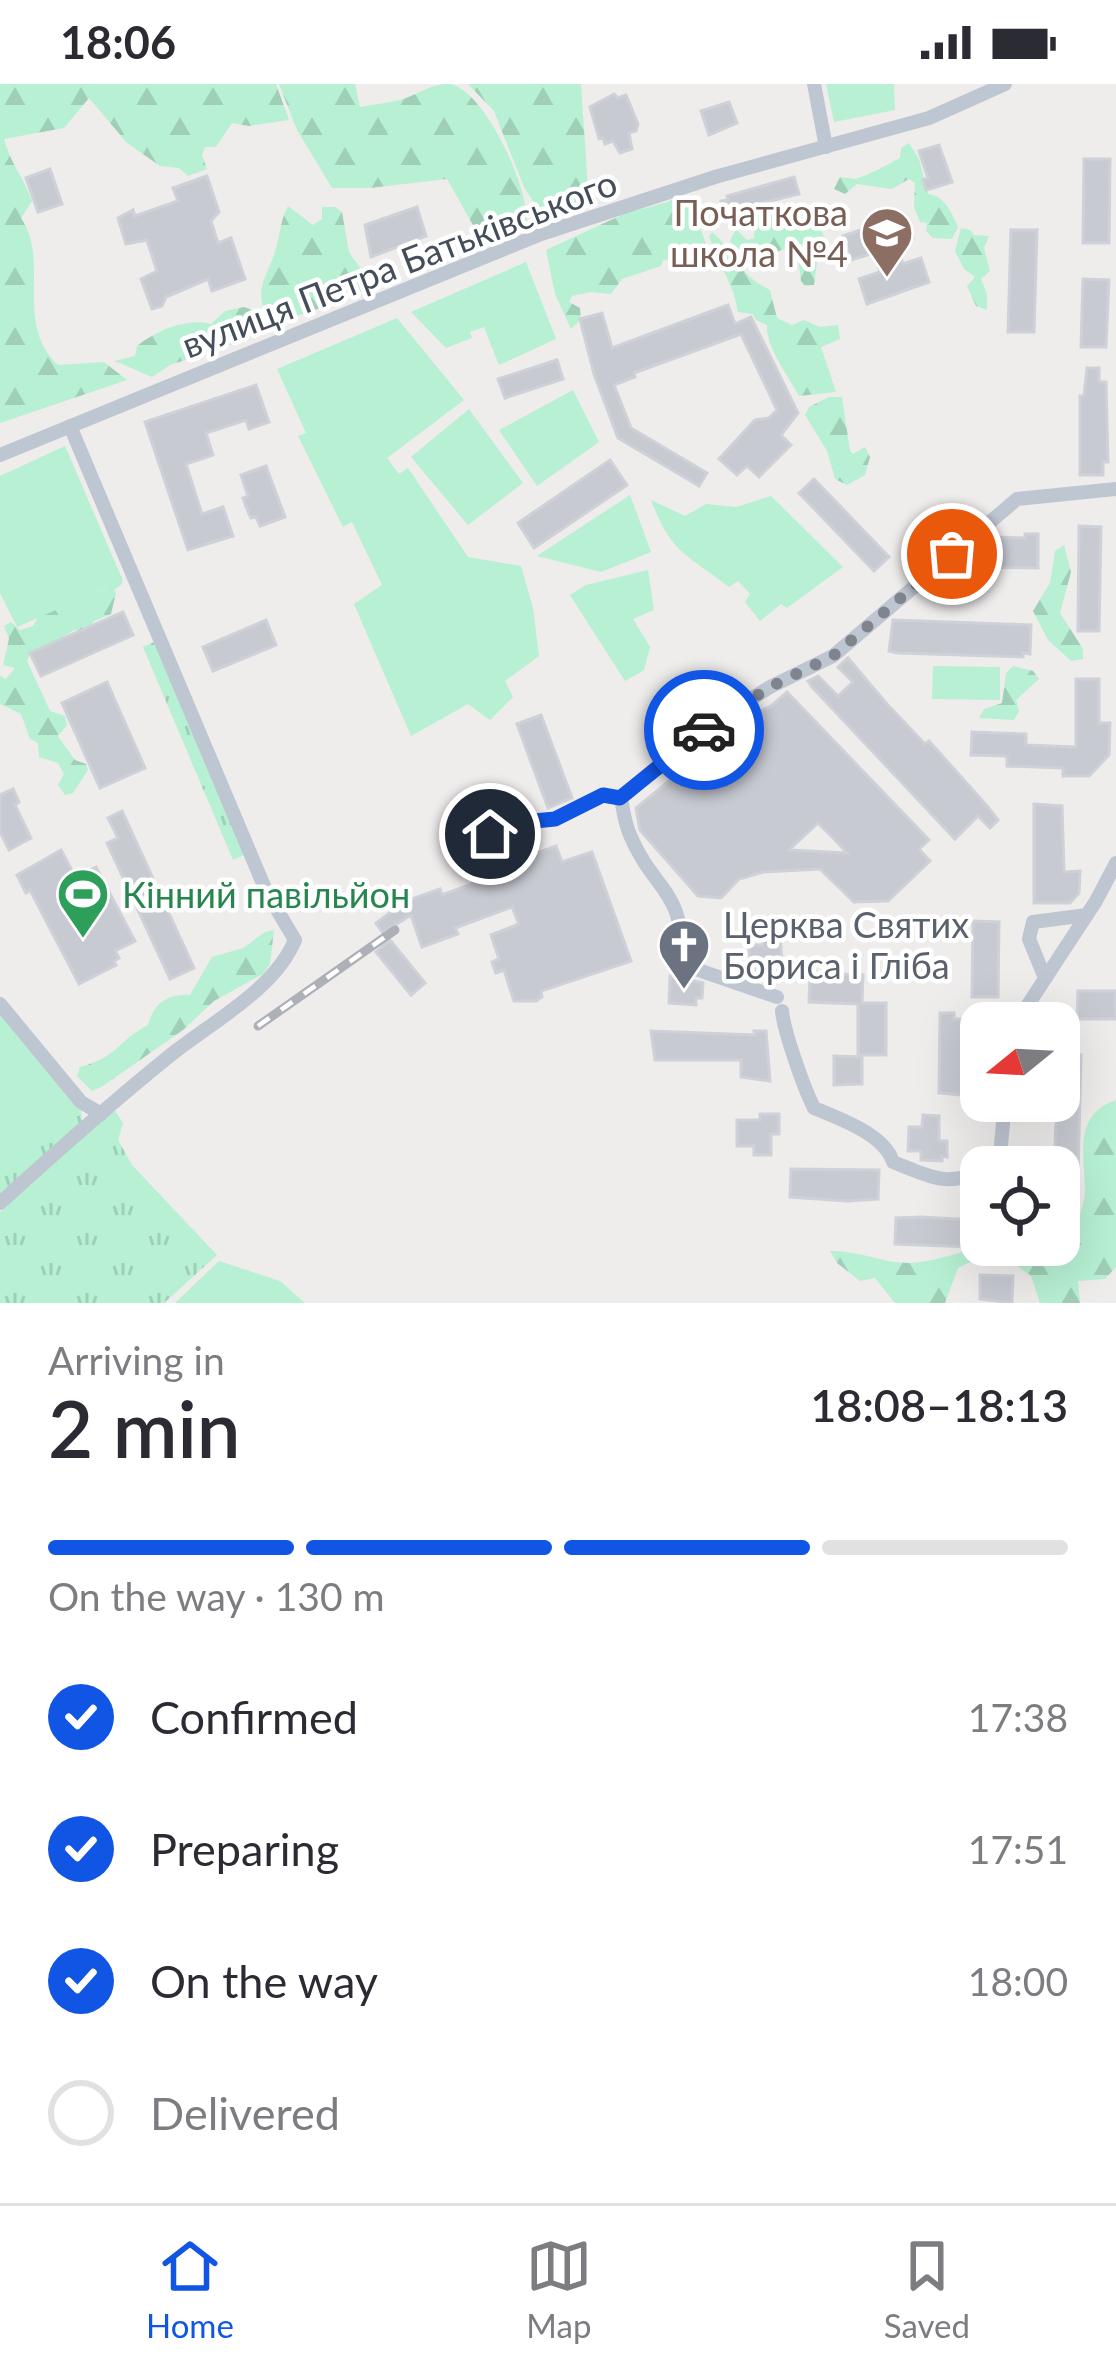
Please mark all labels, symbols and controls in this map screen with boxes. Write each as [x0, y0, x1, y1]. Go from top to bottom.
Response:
text: 18:06 [60, 15, 176, 69]
street label: вулиця Петра Батьківського [175, 160, 623, 366]
place label: Початкова школа №4 [670, 190, 848, 275]
school or university icon: Початкова школа №4 [859, 205, 915, 279]
pin [901, 503, 1003, 605]
icon: bag [919, 521, 985, 587]
courier [644, 670, 764, 790]
icon: car [671, 697, 737, 763]
pin [439, 783, 541, 885]
icon: home [457, 801, 523, 867]
sports icon: Кінний павільйон [55, 866, 111, 940]
place label: Кінний павільйон [122, 872, 410, 916]
place label: Церква Святих Бориса і Гліба [723, 902, 969, 987]
church icon: Церква Святих Бориса і Гліба [656, 917, 712, 991]
north arrow [960, 1002, 1080, 1122]
map controls [960, 1002, 1080, 1266]
button: locate [960, 1146, 1080, 1266]
text: Arriving in [48, 1337, 225, 1383]
text: 18:08–18:13 [810, 1378, 1068, 1432]
text: 2 min [48, 1381, 241, 1475]
text: On the way · 130 m [48, 1573, 385, 1619]
icon: check [48, 1684, 114, 1750]
text: Confirmed [150, 1690, 358, 1744]
text: 17:38 [968, 1694, 1068, 1740]
icon: check [48, 1816, 114, 1882]
text: Preparing [150, 1822, 339, 1876]
text: 17:51 [968, 1826, 1068, 1872]
icon: check [48, 1948, 114, 2014]
text: On the way [150, 1954, 378, 2008]
text: 18:00 [968, 1958, 1068, 2004]
text: Delivered [150, 2086, 340, 2140]
tab: Home [146, 2233, 234, 2345]
tab: Map [526, 2233, 592, 2345]
tab: Saved [884, 2233, 970, 2345]

